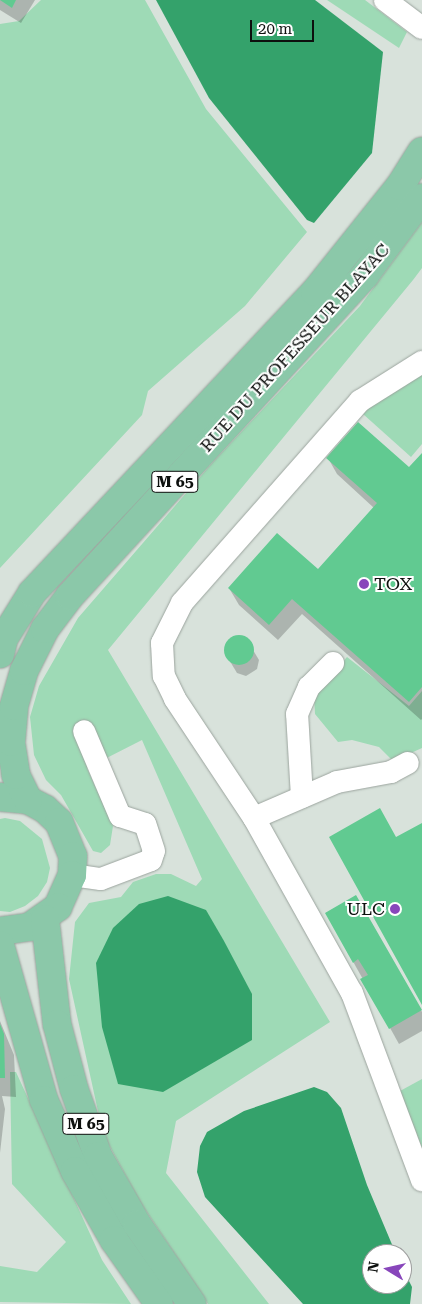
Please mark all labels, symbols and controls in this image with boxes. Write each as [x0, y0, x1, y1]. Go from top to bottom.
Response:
scale bar [252, 10, 316, 42]
text: 20 m [258, 20, 292, 38]
street label: RUE DU PROFESSEUR BLAYAC [196, 239, 394, 457]
road number: M 65 [151, 468, 199, 496]
place label: TOX [374, 573, 413, 595]
marker: TOX [358, 578, 370, 590]
place label: ULC [346, 898, 385, 920]
marker: ULC [389, 903, 401, 915]
road number: M 65 [62, 1110, 110, 1138]
north arrow [362, 1244, 412, 1294]
text: N [364, 1260, 382, 1273]

